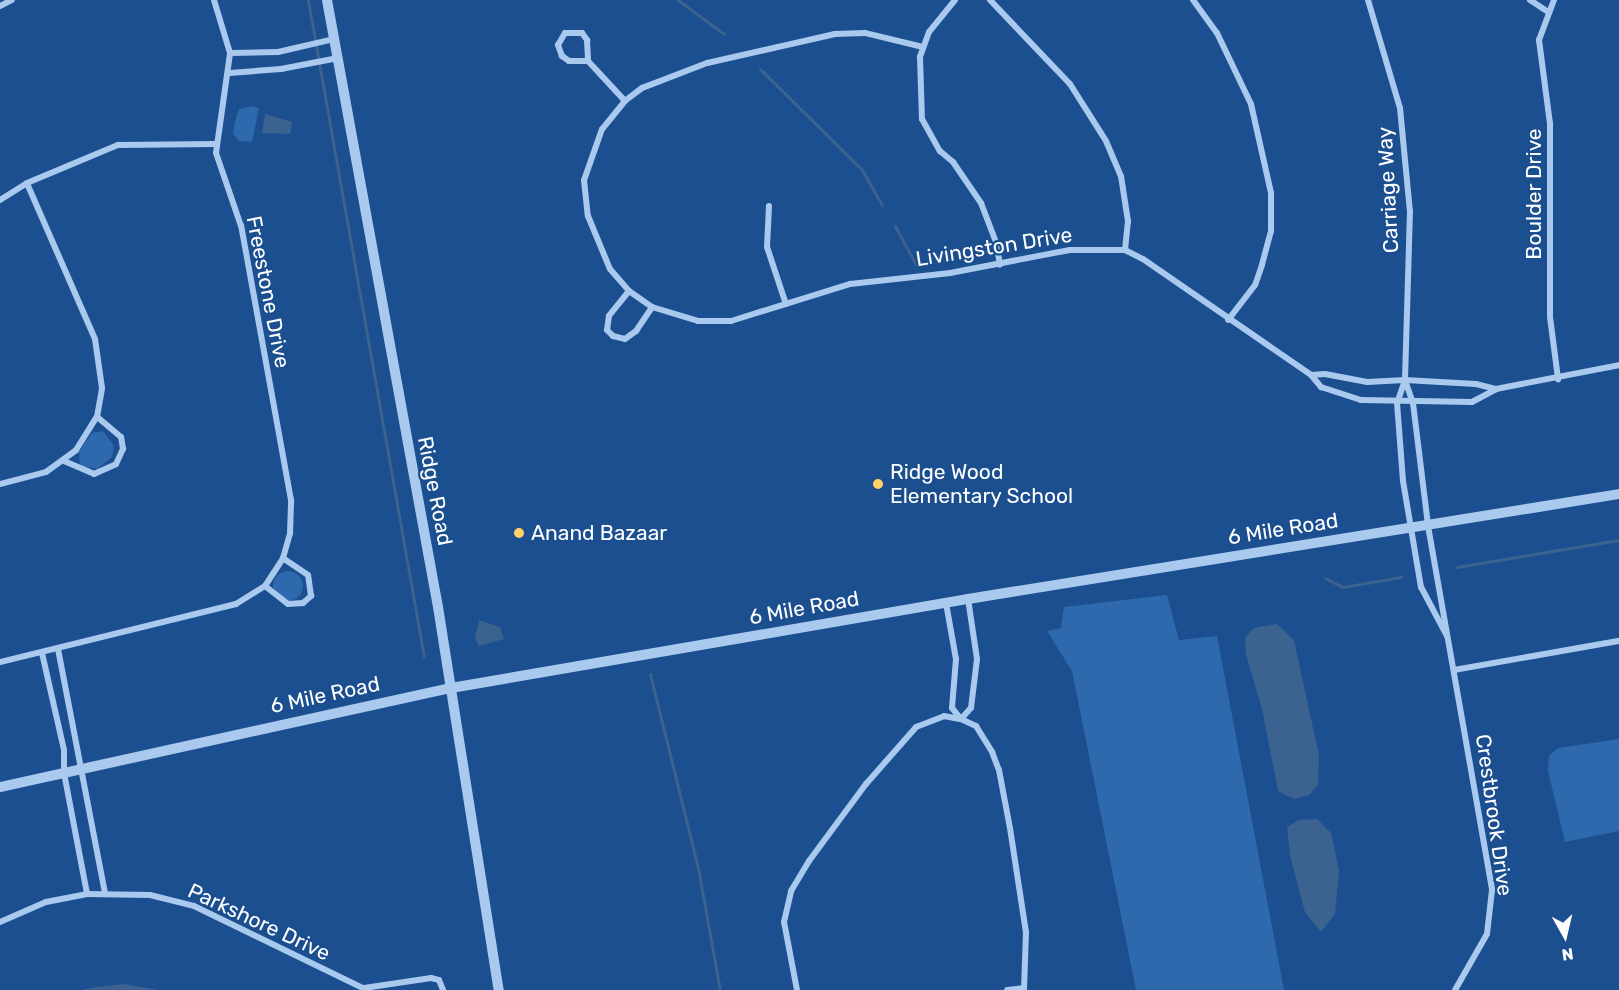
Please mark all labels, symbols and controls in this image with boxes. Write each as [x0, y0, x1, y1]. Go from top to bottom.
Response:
street label: Carriage Way [1372, 126, 1404, 254]
street label: Boulder Drive [1521, 128, 1547, 260]
street label: Freestone Drive [241, 214, 295, 370]
street label: Livingston Drive [914, 222, 1074, 272]
street label: Ridge Road [412, 434, 458, 548]
place label: Ridge Wood Elementary School [890, 459, 1074, 509]
marker: Ridge Wood Elementary School [871, 477, 885, 491]
street label: 6 Mile Road [1226, 508, 1340, 550]
place label: Anand Bazaar [531, 520, 667, 546]
marker: Anand Bazaar [512, 526, 526, 540]
street label: 6 Mile Road [747, 586, 861, 630]
street label: 6 Mile Road [268, 671, 382, 719]
street label: Crestbrook Drive [1470, 732, 1518, 898]
street label: Parkshore Drive [184, 878, 334, 966]
north arrow [1535, 906, 1595, 966]
text: N [1561, 944, 1575, 965]

